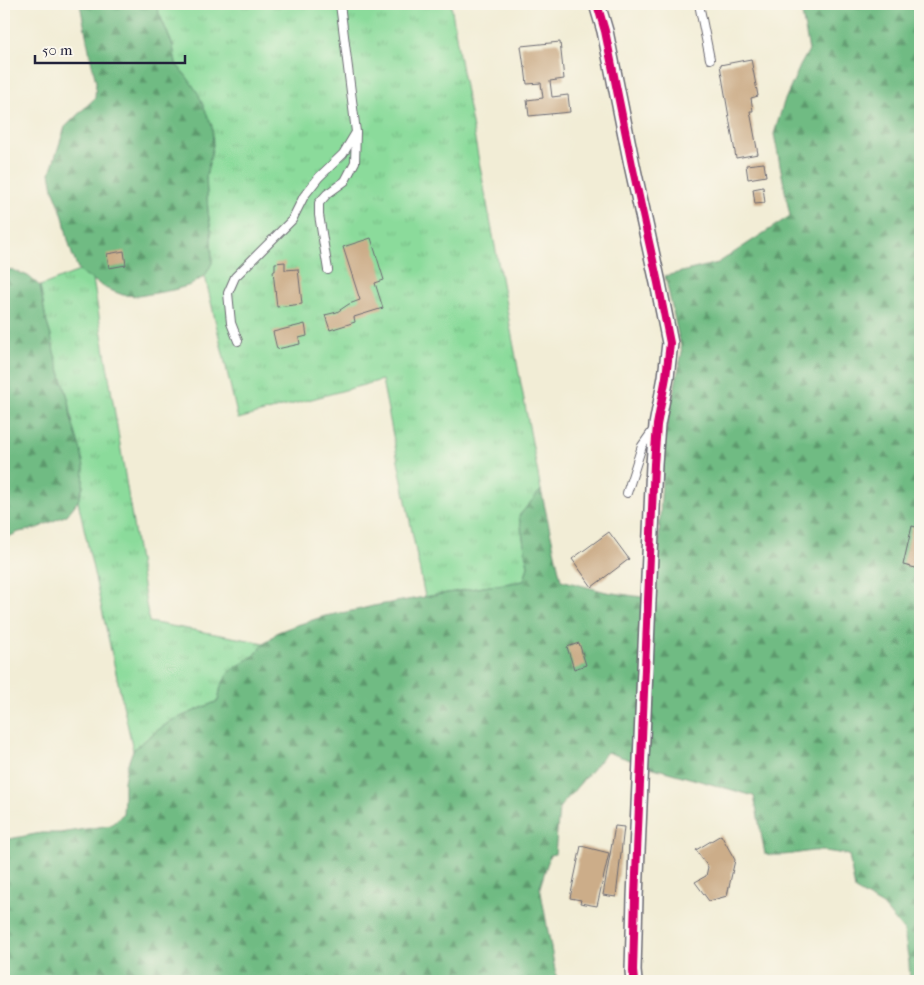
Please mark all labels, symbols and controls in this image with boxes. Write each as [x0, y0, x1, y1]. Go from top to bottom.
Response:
scale bar [35, 32, 185, 64]
text: 50 m [42, 41, 73, 59]

